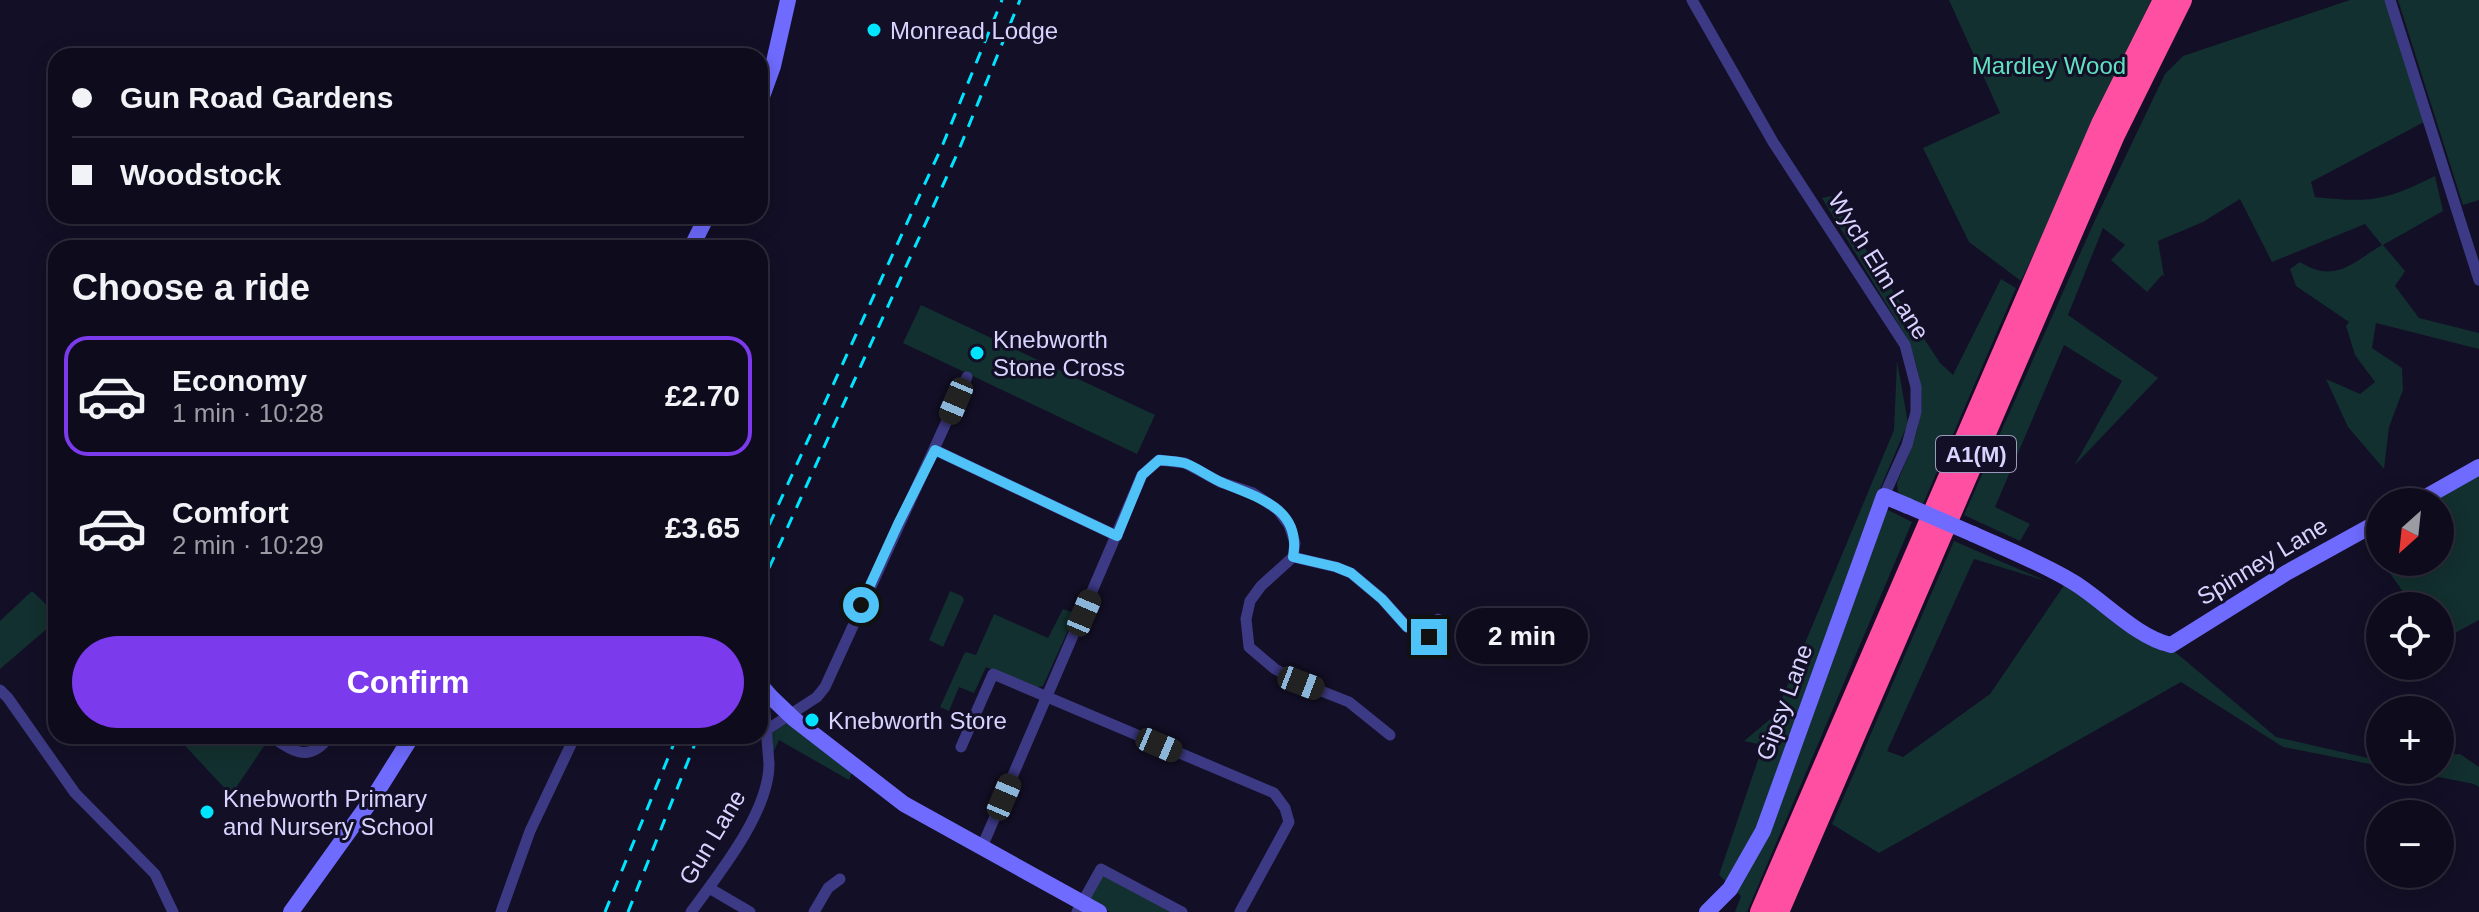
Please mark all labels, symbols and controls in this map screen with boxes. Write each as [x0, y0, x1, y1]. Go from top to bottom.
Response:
place label: Monread Lodge [890, 17, 1058, 44]
marker: Monread Lodge [865, 21, 883, 39]
park label: Mardley Wood [1972, 52, 2126, 79]
text: Gun Road Gardens [120, 81, 393, 114]
text: Woodstock [120, 158, 281, 191]
street label: Wych Elm Lane [1823, 188, 1935, 344]
text: Choose a ride [72, 267, 310, 308]
place label: Knebworth Stone Cross [993, 326, 1125, 381]
marker: Knebworth Stone Cross [968, 344, 986, 362]
icon: car [76, 360, 148, 432]
text: Economy [172, 364, 307, 397]
car [936, 374, 976, 428]
text: £2.70 [665, 379, 740, 412]
text: 1 min · 10:28 [172, 398, 324, 428]
road number: A1(M) [1936, 436, 2016, 472]
north arrow [2366, 488, 2454, 576]
map controls [2366, 488, 2454, 888]
icon: car [76, 492, 148, 564]
text: Comfort [172, 496, 289, 529]
text: £3.65 [665, 511, 740, 544]
street label: Spinney Lane [2192, 512, 2332, 610]
text: 2 min · 10:29 [172, 530, 324, 560]
car [1064, 586, 1104, 640]
route start [843, 587, 879, 623]
button: locate [2366, 592, 2454, 680]
callout: 2 min [1457, 609, 1589, 665]
route end [1411, 619, 1447, 655]
text: 2 min [1488, 621, 1556, 651]
button: Confirm [72, 636, 744, 728]
street label: Gipsy Lane [1751, 640, 1817, 764]
car [1274, 663, 1328, 703]
button: + [2366, 696, 2454, 784]
place label: Knebworth Store [828, 707, 1007, 734]
marker: Knebworth Store [803, 711, 821, 729]
car [1132, 725, 1186, 765]
car [984, 770, 1024, 824]
place label: Knebworth Primary and Nursery School [223, 785, 434, 840]
street label: Gun Lane [673, 785, 751, 889]
button: − [2366, 800, 2454, 888]
marker: Knebworth Primary and Nursery School [198, 803, 216, 821]

